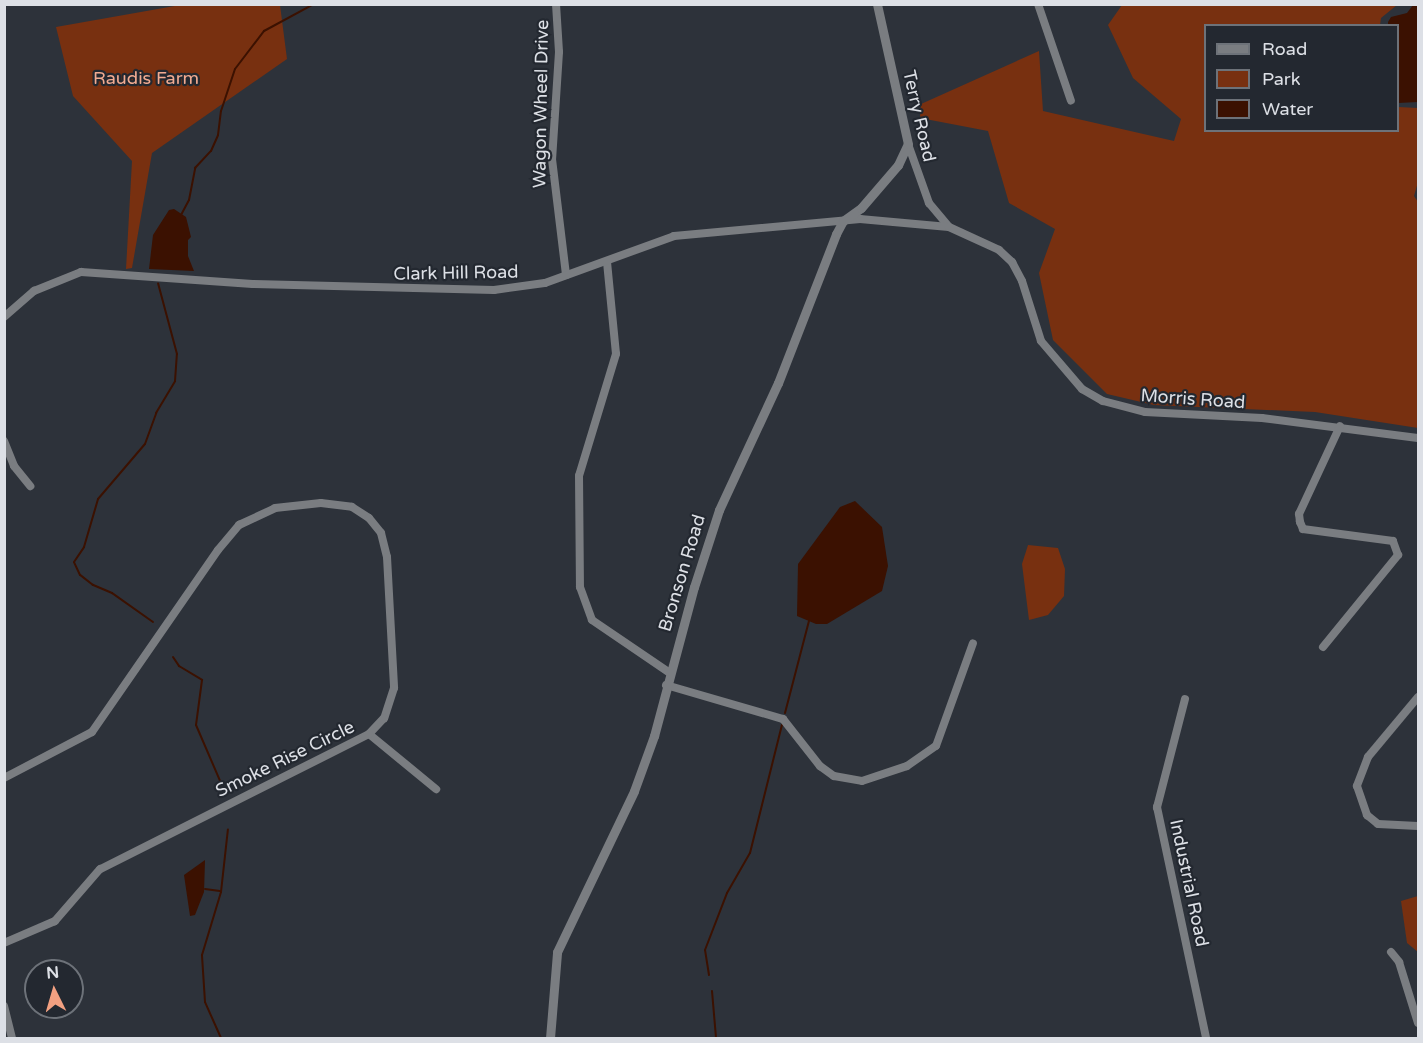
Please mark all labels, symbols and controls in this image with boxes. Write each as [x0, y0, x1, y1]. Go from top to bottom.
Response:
street label: Wagon Wheel Drive [529, 20, 553, 188]
legend [1204, 24, 1399, 132]
text: Road [1262, 38, 1307, 60]
park label: Raudis Farm [93, 67, 199, 89]
street label: Terry Road [898, 68, 940, 164]
text: Park [1262, 68, 1300, 90]
text: Water [1262, 98, 1313, 120]
street label: Clark Hill Road [393, 261, 519, 285]
street label: Morris Road [1140, 385, 1246, 413]
street label: Bronson Road [654, 512, 710, 634]
street label: Smoke Rise Circle [212, 716, 358, 802]
street label: Industrial Road [1165, 817, 1213, 949]
north arrow [24, 959, 84, 1019]
text: N [45, 963, 60, 984]

